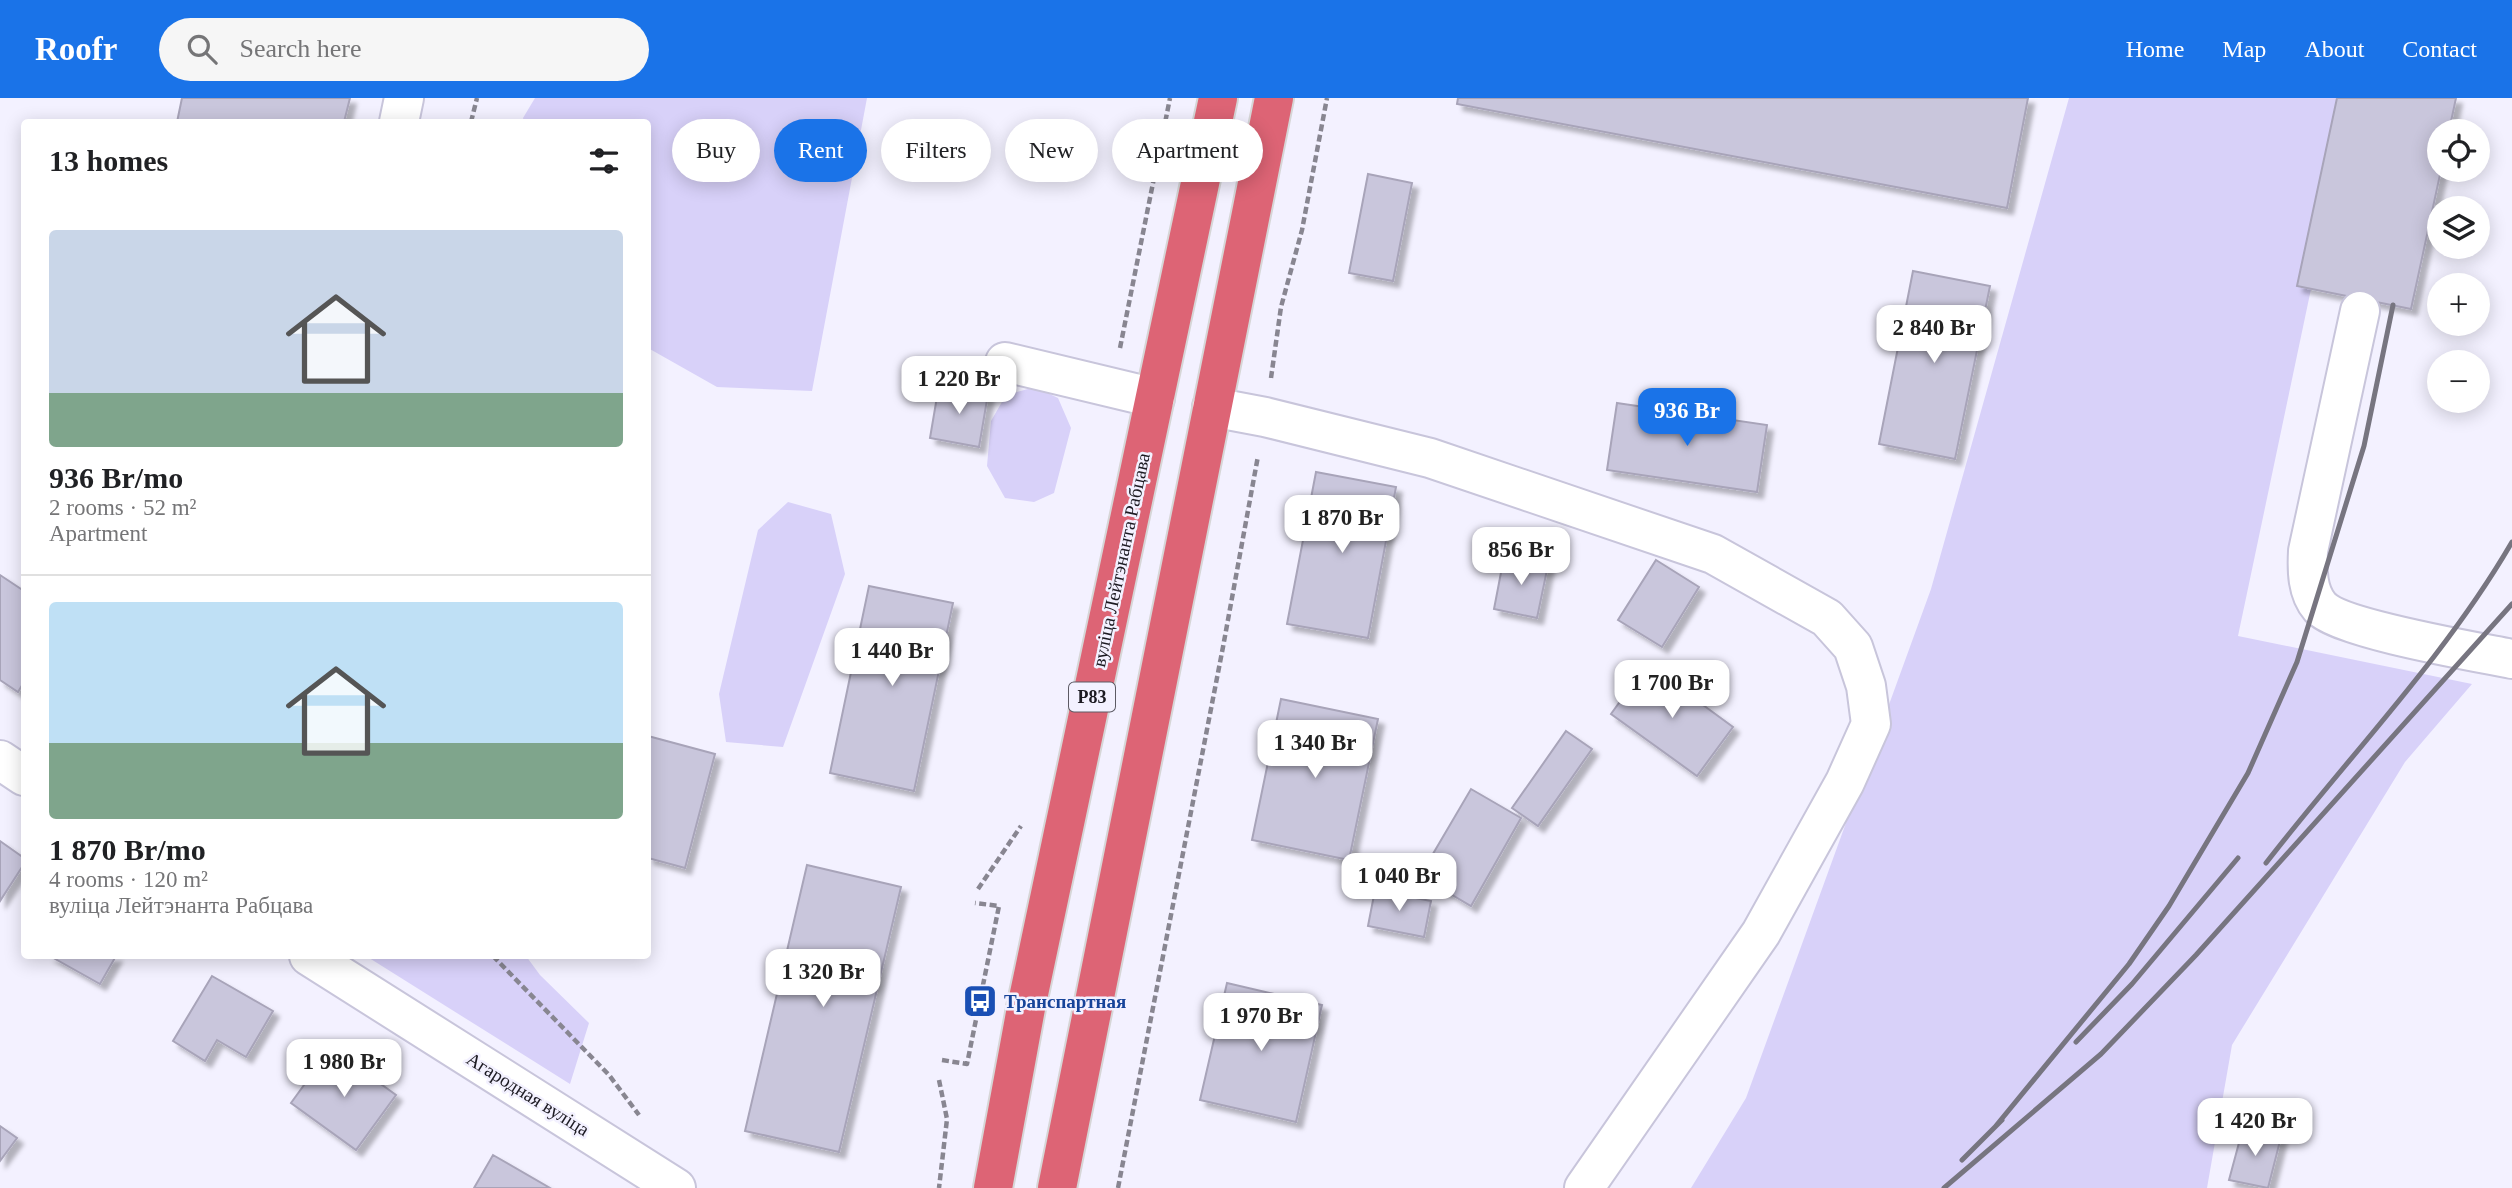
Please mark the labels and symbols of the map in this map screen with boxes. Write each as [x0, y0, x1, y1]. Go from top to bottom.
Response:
pin: 2 840 Br [1862, 306, 2006, 365]
pin: 1 220 Br [887, 356, 1031, 416]
pin: 936 Br [1630, 388, 1744, 448]
street label: вуліца Лейтэнанта Рабцава [1088, 451, 1154, 669]
pin: 1 870 Br [1270, 496, 1414, 555]
pin: 856 Br [1464, 528, 1578, 587]
pin: 1 440 Br [820, 628, 964, 688]
pin: 1 700 Br [1600, 660, 1744, 720]
road number: Р83 [1069, 682, 1115, 712]
pin: 1 340 Br [1243, 720, 1387, 780]
pin: 1 040 Br [1327, 854, 1471, 913]
pin: 1 320 Br [751, 950, 895, 1009]
bus stop icon: Транспартная [961, 982, 999, 1020]
place label: Транспартная [1004, 991, 1126, 1012]
pin: 1 970 Br [1189, 993, 1333, 1053]
pin: 1 980 Br [272, 1040, 416, 1099]
street label: Агародная вуліца [463, 1048, 594, 1140]
pin: 1 420 Br [2183, 1098, 2327, 1158]

